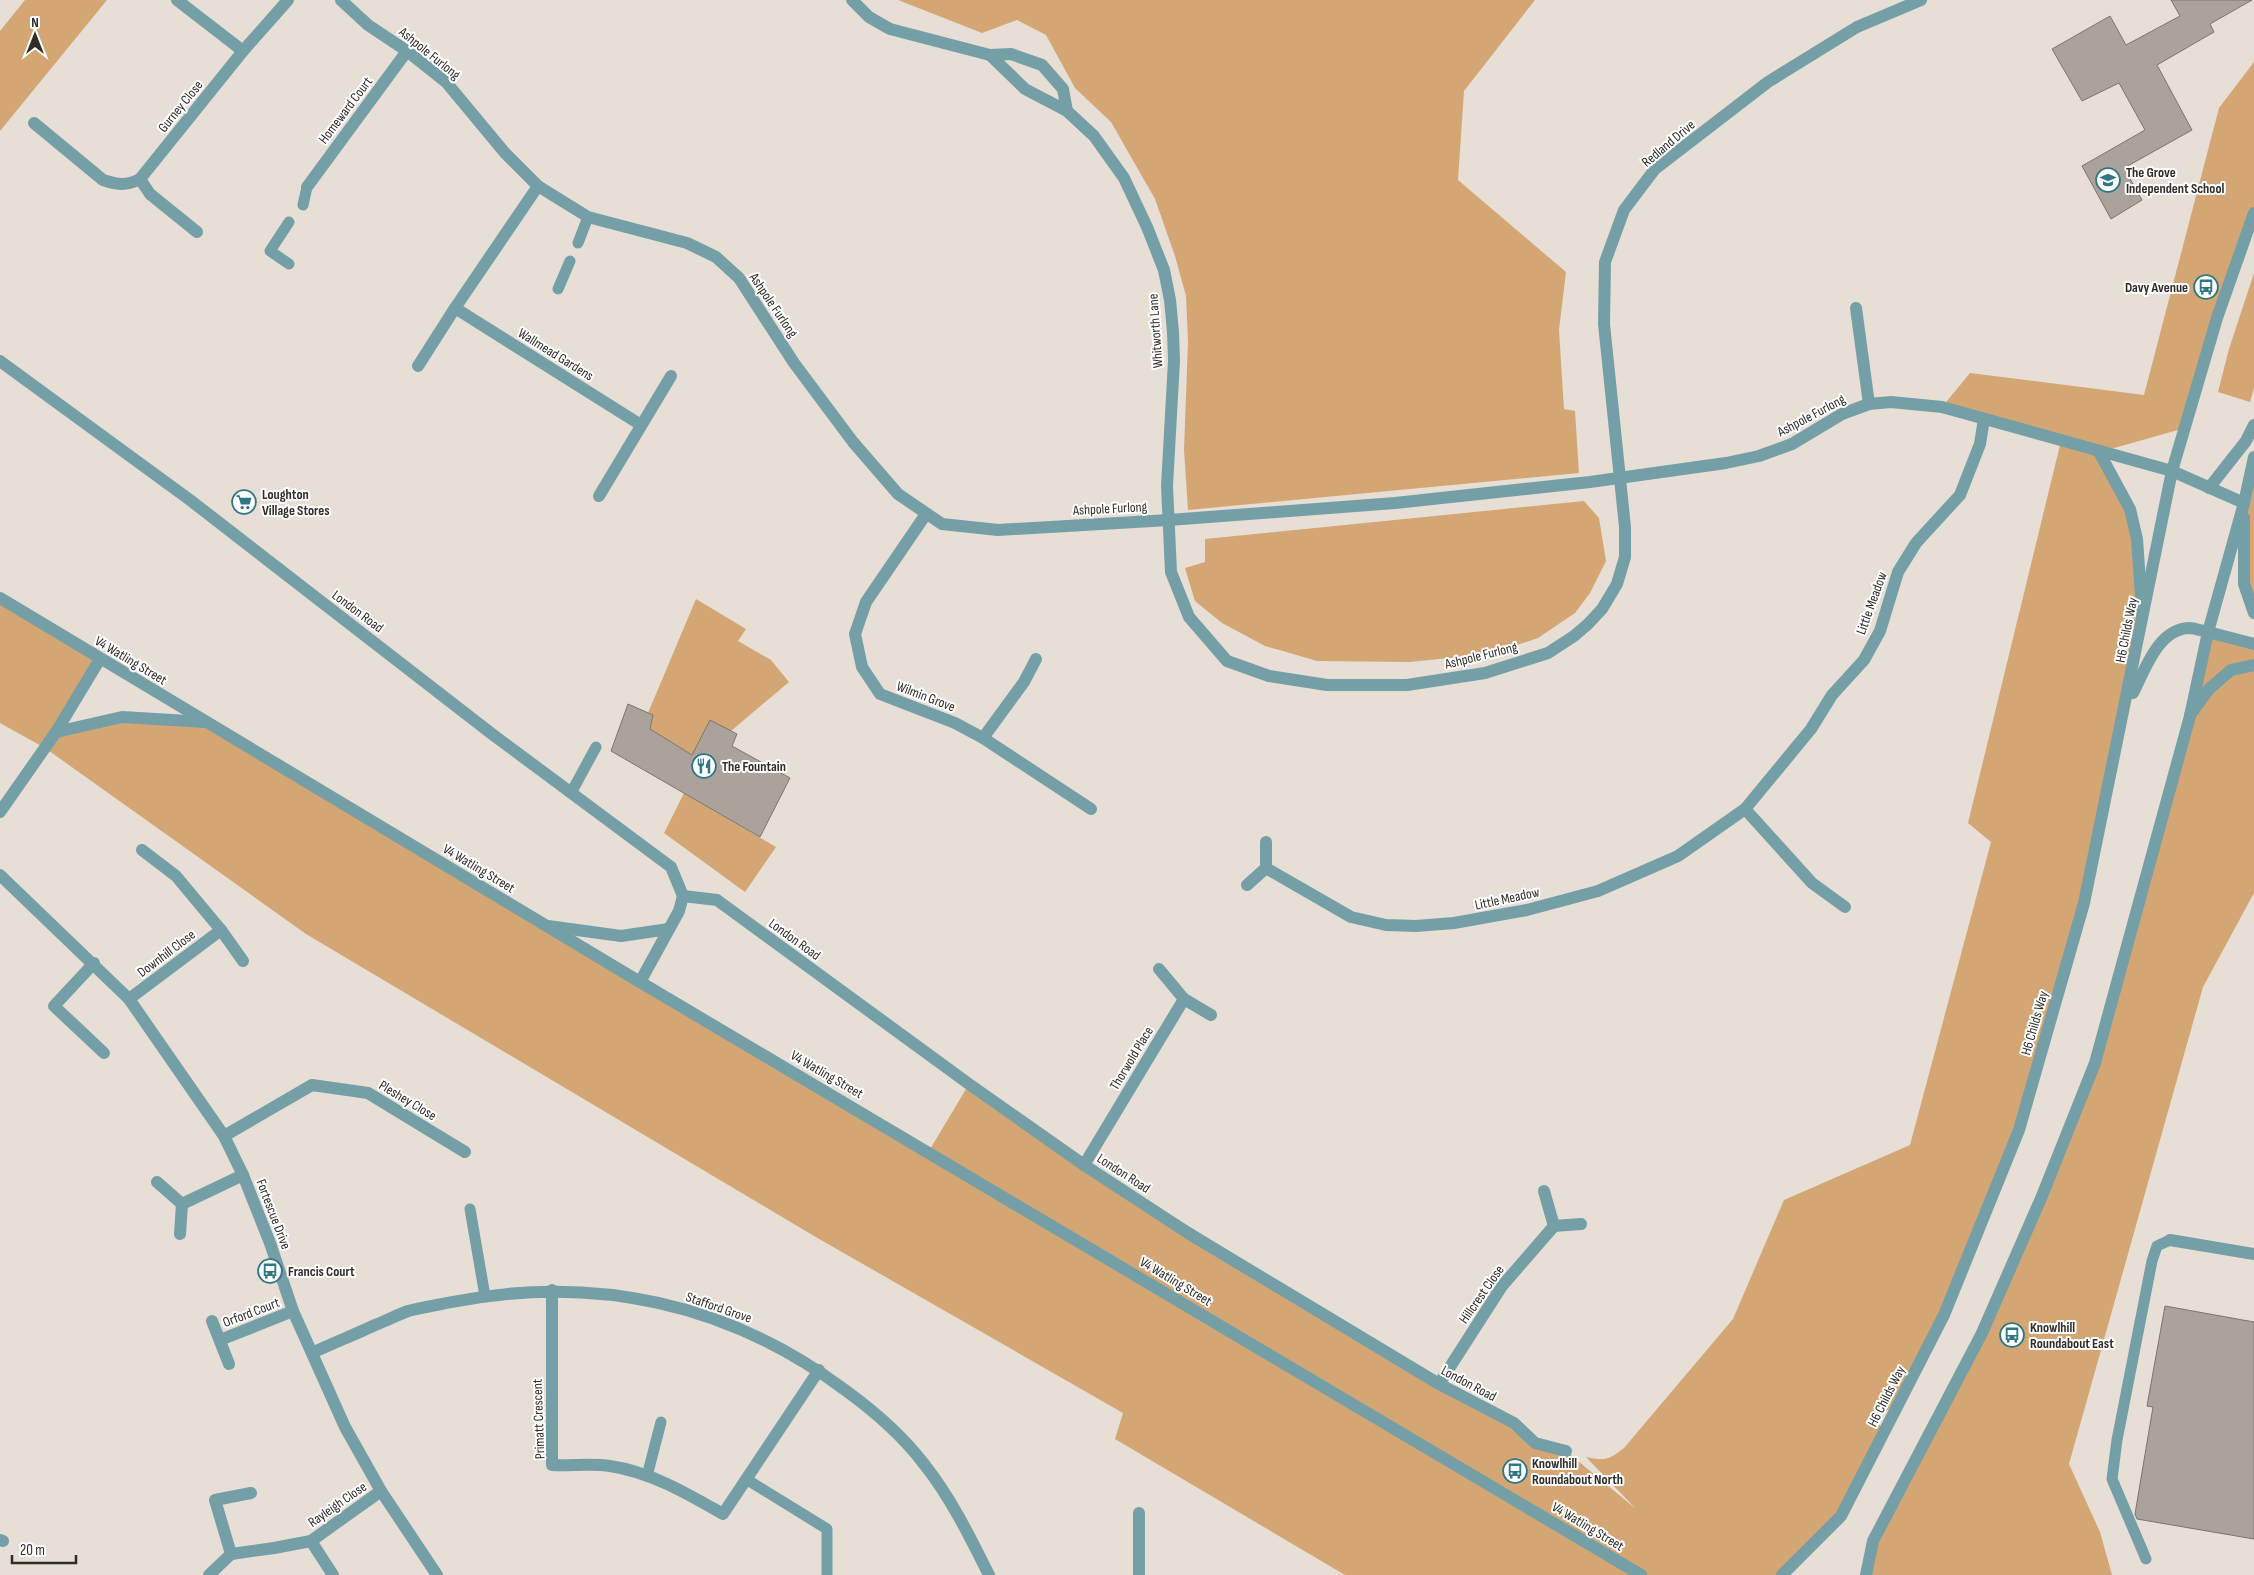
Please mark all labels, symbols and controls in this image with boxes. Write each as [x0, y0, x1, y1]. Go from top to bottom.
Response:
north arrow [10, 10, 60, 60]
text: N [31, 14, 39, 31]
street label: Ashpole Furlong [395, 23, 464, 84]
street label: Homeward Court [315, 74, 376, 147]
street label: Gurney Close [154, 77, 206, 136]
street label: Redland Drive [1638, 116, 1698, 171]
place label: The Grove Independent School [2126, 164, 2225, 197]
school or university icon: The Grove Independent School [2095, 167, 2121, 193]
street label: Ashpole Furlong [745, 269, 802, 341]
bus stop icon: Davy Avenue [2193, 274, 2219, 300]
place label: Davy Avenue [2125, 279, 2188, 296]
street label: Whitworth Lane [1144, 293, 1167, 369]
street label: Wallmead Gardens [515, 324, 597, 384]
street label: Ashpole Furlong [1774, 390, 1848, 441]
place label: Loughton Village Stores [262, 486, 330, 519]
supermarket icon: Loughton Village Stores [231, 489, 257, 515]
street label: Ashpole Furlong [1071, 498, 1148, 519]
street label: Little Meadow [1852, 569, 1891, 637]
street label: London Road [329, 587, 387, 636]
street label: H6 Childs Way [2112, 596, 2141, 664]
street label: V4 Watling Street [92, 632, 170, 689]
street label: Ashpole Furlong [1442, 638, 1520, 673]
street label: Wilmin Grove [894, 677, 958, 715]
restaurant icon: The Fountain [691, 753, 717, 779]
place label: The Fountain [722, 758, 786, 775]
street label: V4 Watling Street [440, 840, 518, 897]
street label: Little Meadow [1473, 883, 1541, 914]
street label: London Road [765, 915, 824, 964]
street label: Downhill Close [134, 926, 199, 981]
street label: H6 Childs Way [2017, 989, 2052, 1057]
street label: Thorwold Place [1106, 1023, 1157, 1093]
street label: V4 Watling Street [787, 1047, 866, 1102]
street label: Pleshey Close [376, 1077, 440, 1124]
street label: London Road [1094, 1150, 1154, 1197]
street label: Fortescue Drive [252, 1177, 295, 1252]
street label: V4 Watling Street [1137, 1253, 1215, 1310]
bus stop icon: Francis Court [257, 1258, 283, 1284]
street label: Hillcrest Close [1455, 1262, 1508, 1327]
place label: Francis Court [288, 1263, 355, 1280]
street label: Stafford Grove [684, 1288, 754, 1327]
street label: Orford Court [220, 1294, 282, 1331]
place label: Knowlhill Roundabout East [2030, 1319, 2114, 1352]
bus stop icon: Knowlhill Roundabout East [1999, 1322, 2025, 1348]
street label: London Road [1438, 1362, 1499, 1405]
street label: H6 Childs Way [1864, 1362, 1909, 1429]
street label: Primatt Crescent [529, 1379, 548, 1459]
place label: Knowlhill Roundabout North [1532, 1455, 1623, 1488]
bus stop icon: Knowlhill Roundabout North [1502, 1458, 1528, 1484]
street label: Rayleigh Close [305, 1478, 370, 1531]
street label: V4 Watling Street [1549, 1498, 1627, 1555]
scale bar [12, 1532, 76, 1564]
text: 20 m [20, 1541, 45, 1560]

